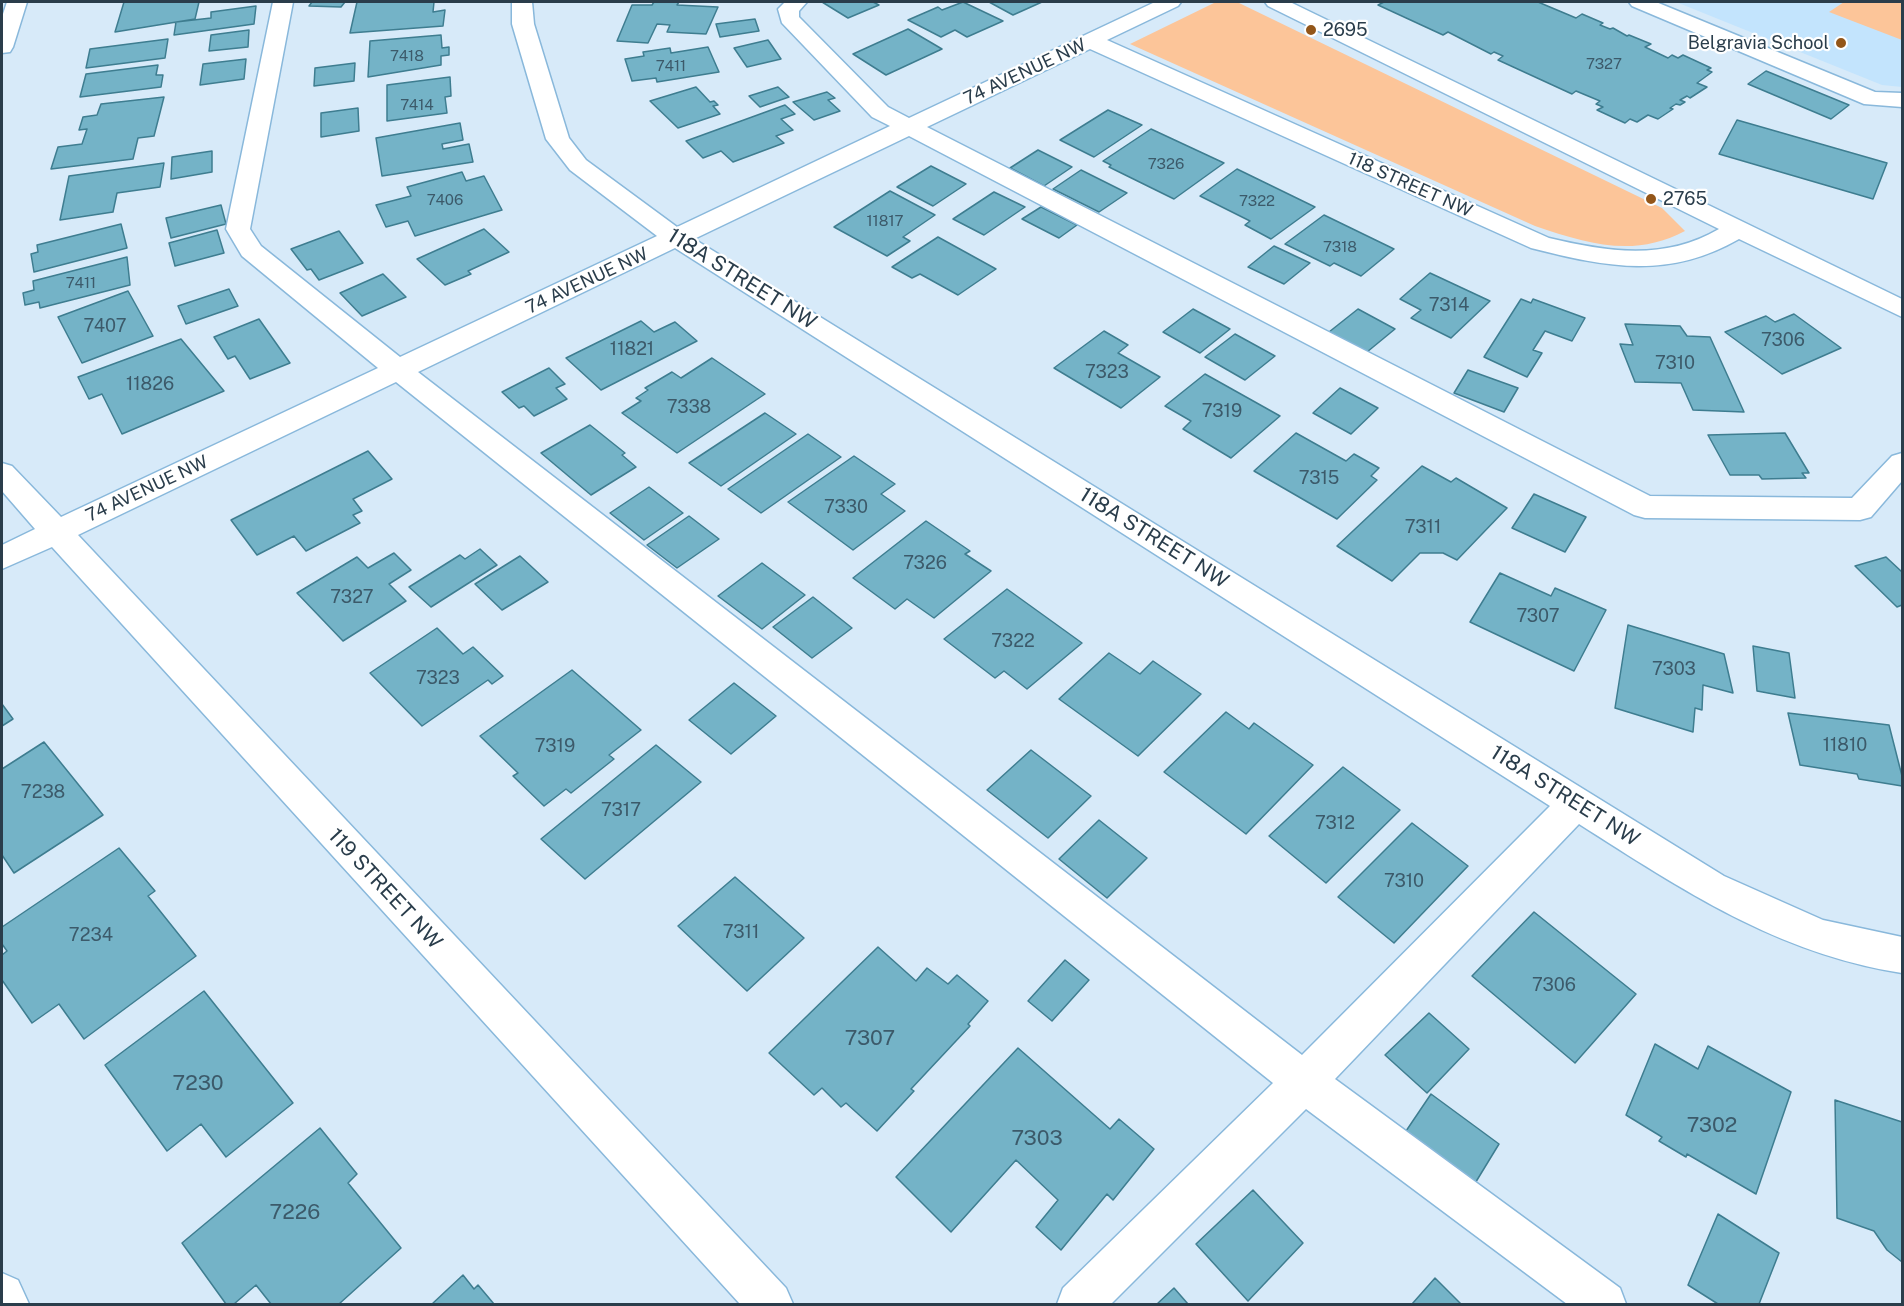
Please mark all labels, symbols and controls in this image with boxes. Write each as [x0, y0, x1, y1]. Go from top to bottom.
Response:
place label: 2695 [1323, 19, 1368, 41]
marker: 2695 [1304, 23, 1318, 37]
place label: Belgravia School [1688, 32, 1829, 54]
street label: 74 AVENUE NW [960, 34, 1090, 110]
marker: Belgravia School [1834, 36, 1848, 50]
house number: 7418 [390, 47, 424, 65]
house number: 7327 [1586, 55, 1622, 73]
house number: 7411 [656, 57, 686, 75]
house number: 7414 [400, 96, 434, 114]
street label: 118 STREET NW [1344, 148, 1476, 222]
house number: 7326 [1148, 155, 1184, 173]
place label: 2765 [1663, 188, 1707, 210]
house number: 7406 [427, 191, 463, 209]
house number: 7322 [1239, 192, 1275, 210]
marker: 2765 [1644, 192, 1658, 206]
house number: 11817 [866, 212, 904, 230]
street label: 118A STREET NW [663, 223, 821, 335]
house number: 7318 [1323, 238, 1357, 256]
street label: 74 AVENUE NW [522, 243, 652, 319]
house number: 7411 [66, 274, 96, 292]
house number: 7314 [1429, 294, 1469, 316]
house number: 7407 [83, 315, 127, 337]
house number: 7306 [1761, 329, 1805, 351]
house number: 11821 [610, 338, 654, 360]
house number: 7310 [1655, 352, 1695, 374]
house number: 7323 [1085, 361, 1129, 383]
house number: 11826 [126, 373, 174, 395]
house number: 7338 [667, 396, 711, 418]
house number: 7319 [1202, 400, 1242, 422]
street label: 74 AVENUE NW [82, 451, 212, 527]
house number: 7315 [1299, 467, 1339, 489]
street label: 118A STREET NW [1075, 482, 1233, 594]
house number: 7330 [824, 496, 868, 518]
house number: 7311 [1405, 516, 1441, 538]
house number: 7326 [903, 552, 947, 574]
house number: 7327 [330, 586, 374, 608]
house number: 7307 [1516, 605, 1560, 627]
house number: 7322 [991, 630, 1035, 652]
house number: 7303 [1652, 658, 1696, 680]
house number: 7323 [416, 667, 460, 689]
house number: 11810 [1823, 734, 1867, 756]
house number: 7319 [535, 735, 575, 757]
street label: 118A STREET NW [1486, 740, 1644, 852]
house number: 7238 [21, 781, 65, 803]
house number: 7317 [601, 799, 641, 821]
house number: 7312 [1315, 812, 1355, 834]
street label: 119 STREET NW [323, 823, 447, 955]
house number: 7310 [1384, 870, 1424, 892]
house number: 7311 [723, 921, 759, 943]
house number: 7234 [69, 924, 113, 946]
house number: 7306 [1532, 974, 1576, 996]
house number: 7307 [845, 1026, 895, 1052]
house number: 7230 [172, 1071, 224, 1097]
house number: 7302 [1687, 1113, 1737, 1139]
house number: 7303 [1011, 1126, 1063, 1152]
house number: 7226 [270, 1200, 320, 1226]

